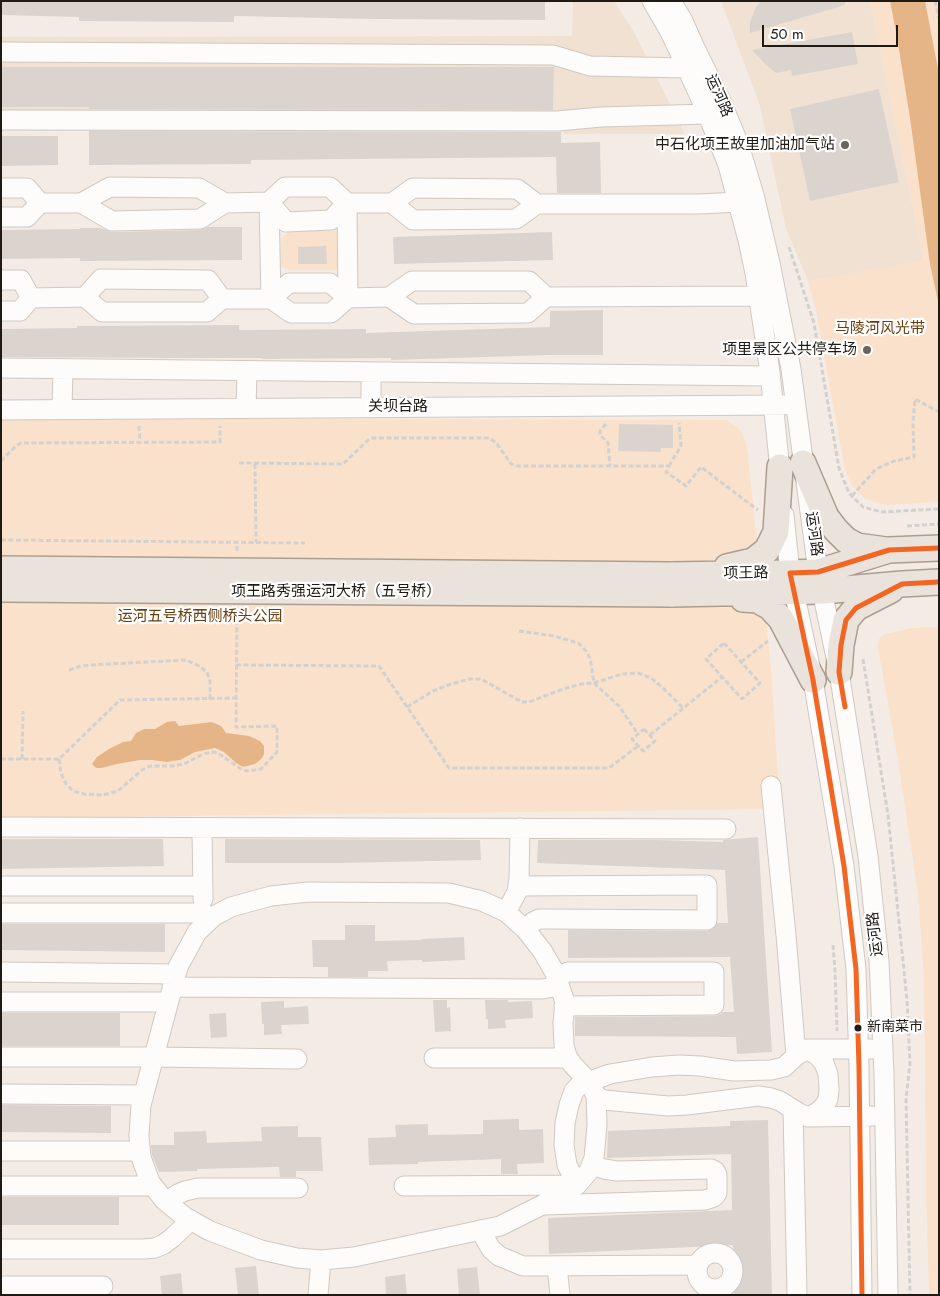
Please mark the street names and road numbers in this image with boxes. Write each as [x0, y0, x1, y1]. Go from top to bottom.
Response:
street label: 运河路 [701, 72, 735, 120]
street label: 关坝台路 [368, 398, 428, 416]
street label: 运河路 [801, 510, 825, 558]
street label: 项王路 [723, 565, 769, 583]
street label: 项王路秀强运河大桥（五号桥） [231, 583, 441, 601]
street label: 运河路 [865, 911, 887, 957]

